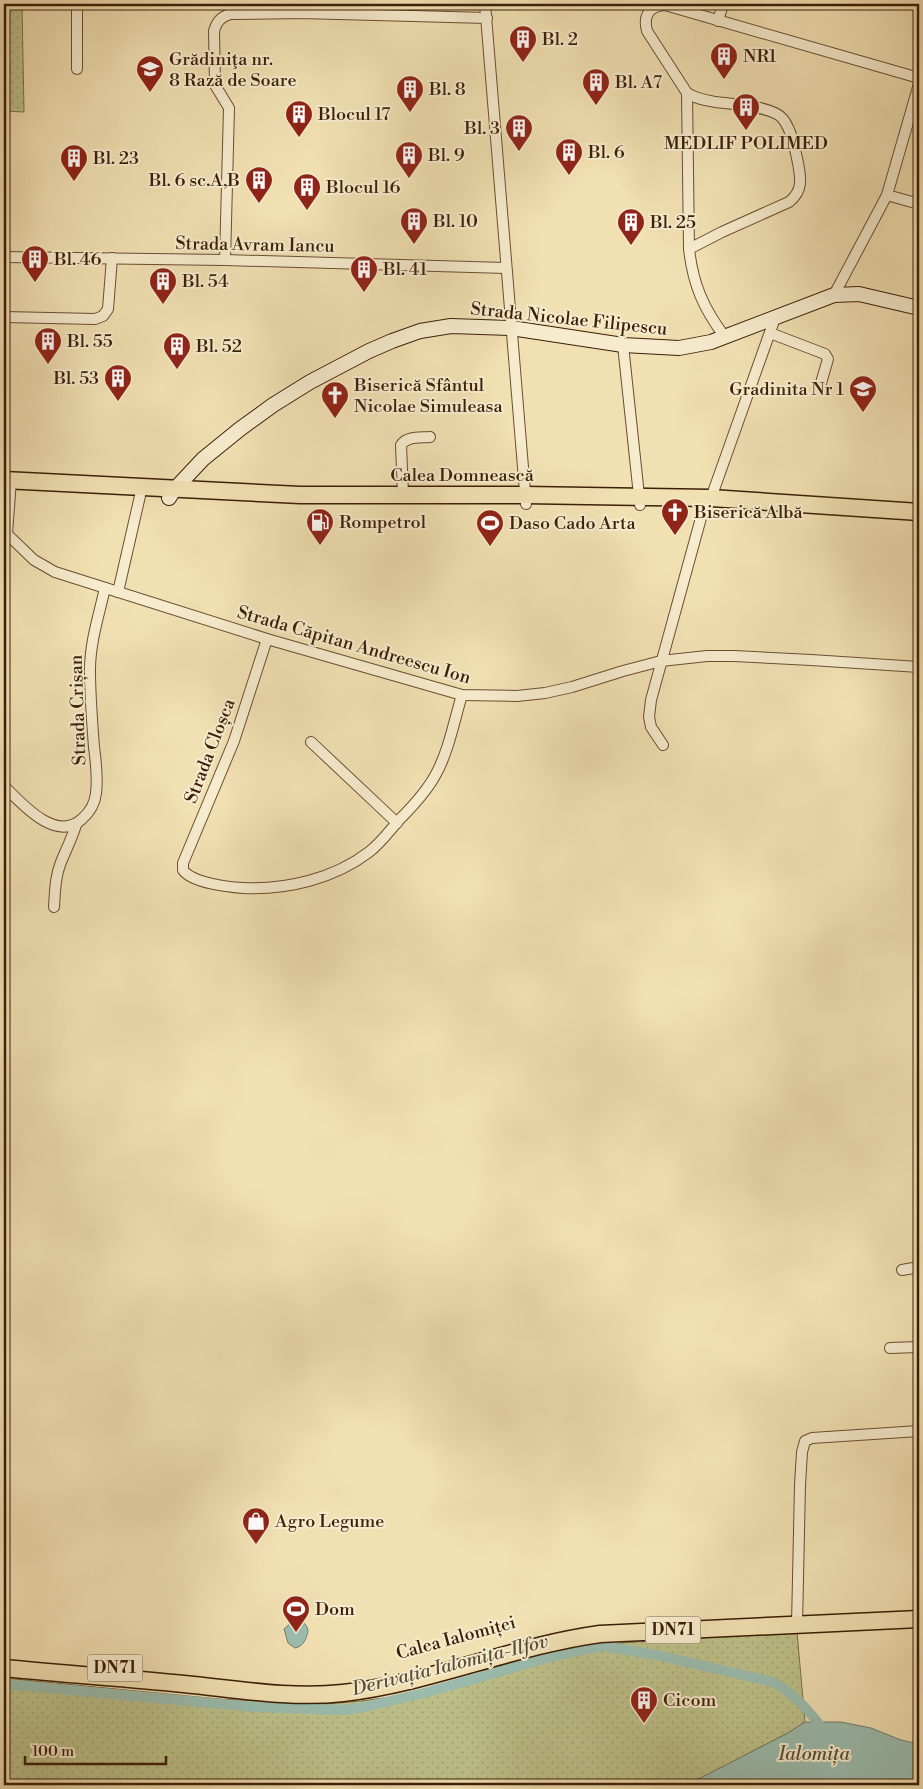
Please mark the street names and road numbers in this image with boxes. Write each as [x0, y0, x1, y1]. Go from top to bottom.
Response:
street label: Strada Avram Iancu [175, 232, 336, 258]
street label: Strada Nicolae Filipescu [469, 297, 669, 341]
street label: Calea Domnească [390, 464, 535, 487]
street label: Strada Căpitan Andreescu Ion [234, 601, 474, 689]
street label: Strada Crișan [65, 654, 91, 766]
street label: Strada Cloșca [179, 694, 241, 807]
street label: Calea Ialomiței [394, 1611, 518, 1665]
road number: DN71 [646, 1616, 700, 1644]
road number: DN71 [88, 1655, 142, 1682]

